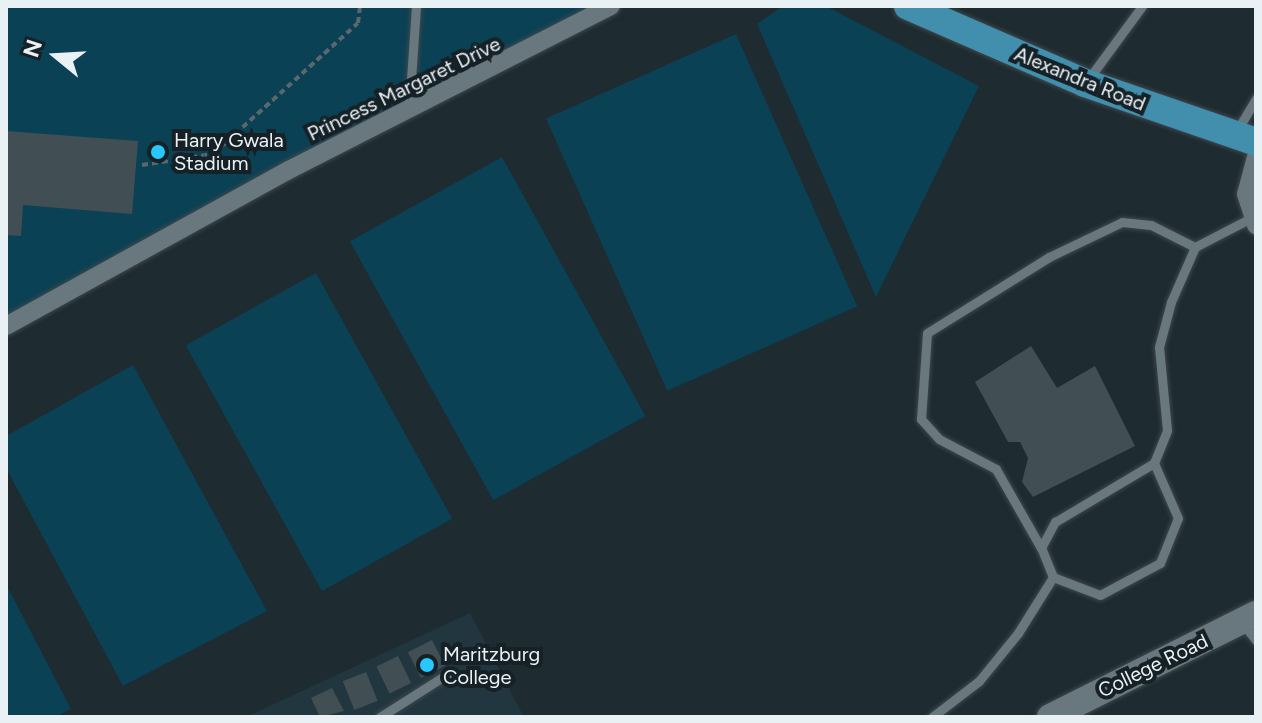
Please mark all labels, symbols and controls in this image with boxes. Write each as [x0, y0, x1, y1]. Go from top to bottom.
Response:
north arrow [16, 16, 96, 96]
street label: Princess Margaret Drive [304, 32, 504, 146]
text: N [17, 36, 48, 61]
street label: Alexandra Road [1011, 42, 1149, 116]
place label: Harry Gwala Stadium [174, 128, 284, 175]
marker: Harry Gwala Stadium [149, 143, 167, 161]
street label: College Road [1094, 629, 1212, 703]
place label: Maritzburg College [443, 642, 540, 689]
marker: Maritzburg College [418, 656, 436, 674]

